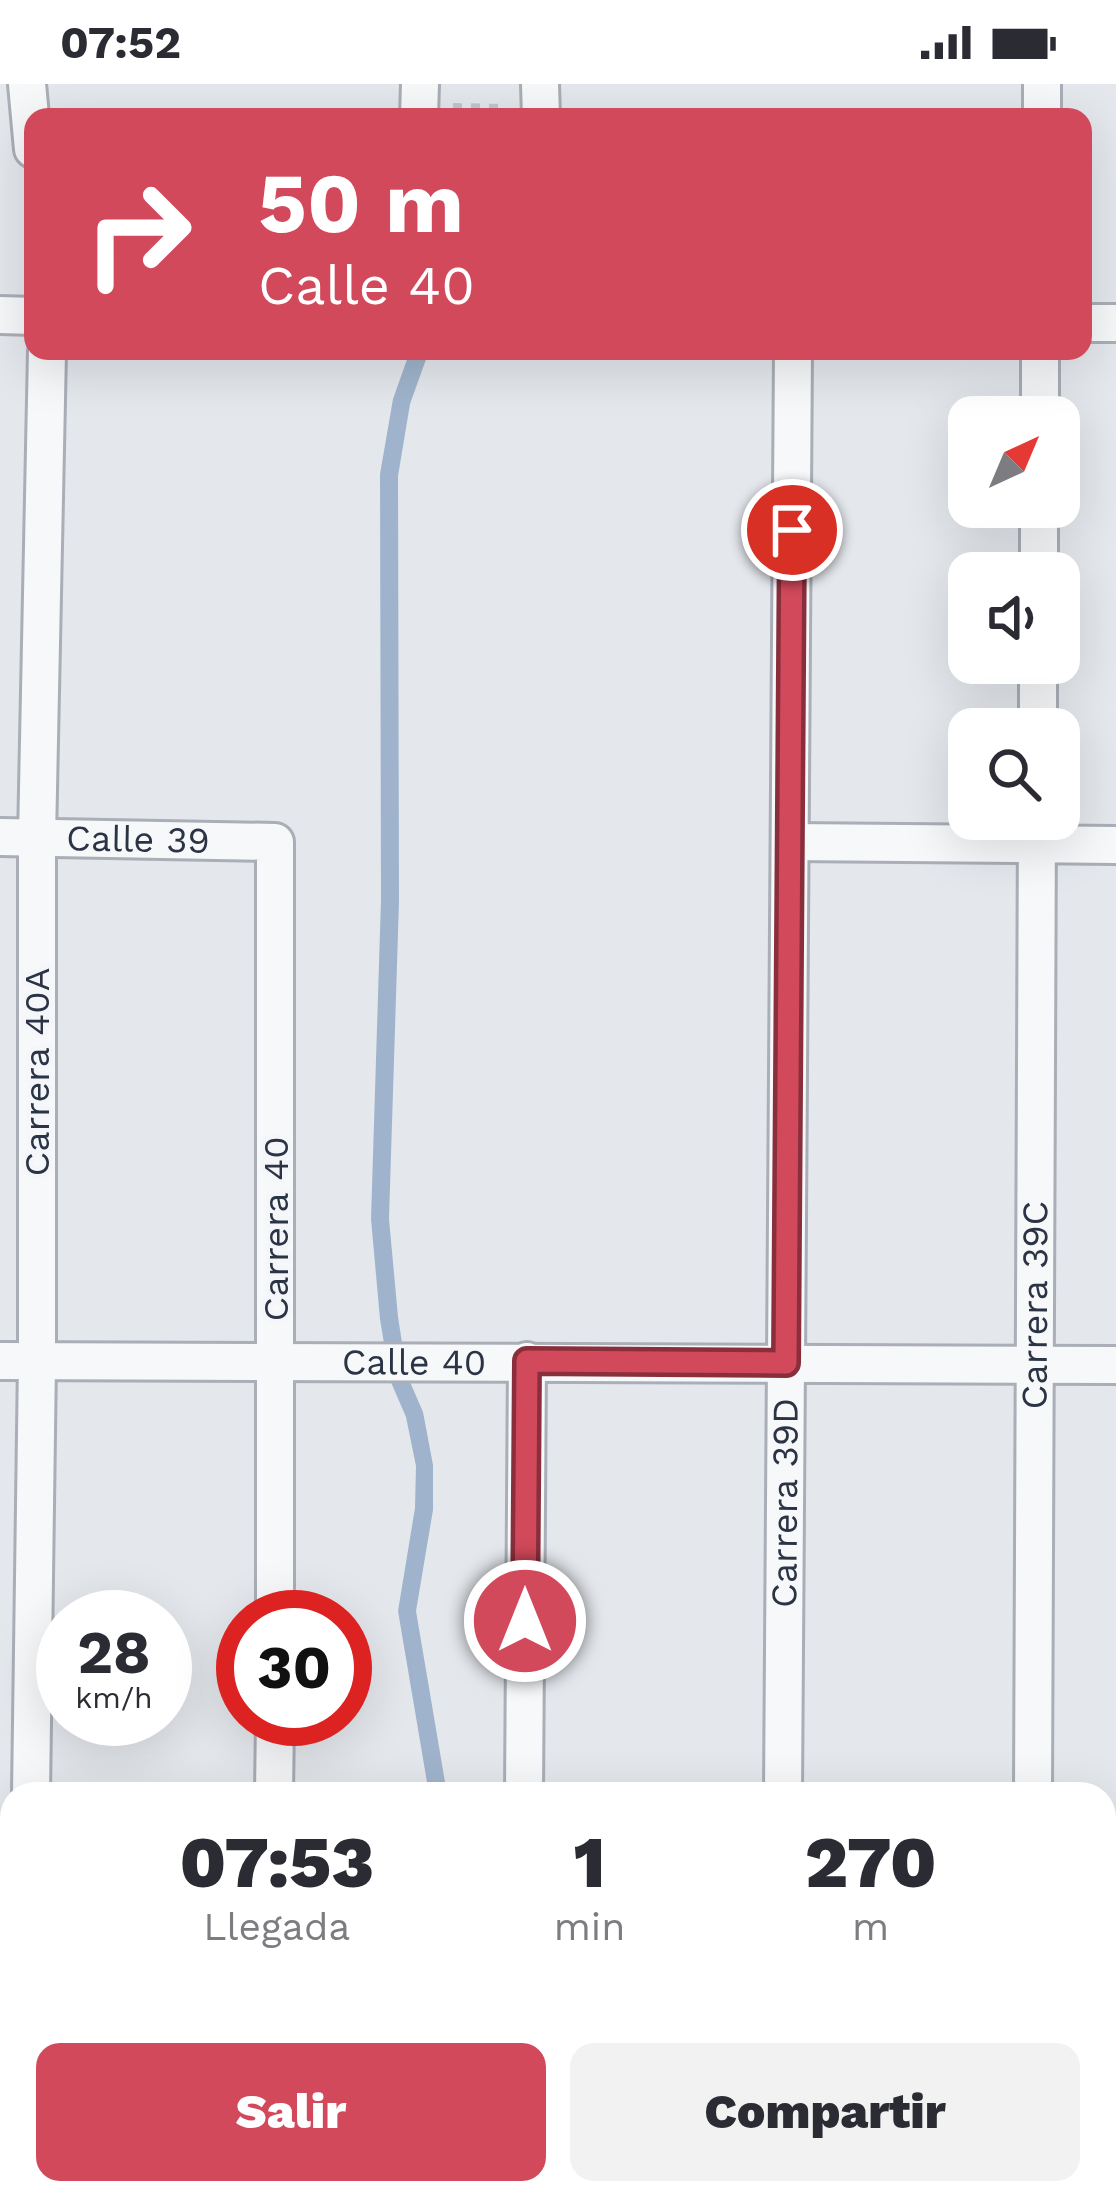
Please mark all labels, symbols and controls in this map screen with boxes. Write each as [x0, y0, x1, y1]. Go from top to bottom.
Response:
text: 07:52 [60, 16, 181, 69]
text: 50 m [258, 154, 464, 252]
icon: right [60, 156, 216, 312]
text: Calle 40 [258, 254, 475, 317]
north arrow [948, 396, 1080, 528]
map controls [948, 396, 1080, 840]
pin [741, 479, 843, 581]
icon: arrive [759, 497, 825, 563]
button: sound [948, 552, 1080, 684]
button: search [948, 708, 1080, 840]
street label: Calle 39 [66, 817, 210, 862]
street label: Carrera 40A [16, 968, 58, 1176]
street label: Carrera 40 [255, 1136, 297, 1322]
street label: Carrera 39C [1014, 1201, 1056, 1409]
street label: Calle 40 [342, 1341, 486, 1384]
street label: Carrera 39D [763, 1398, 807, 1608]
position arrow [462, 1558, 588, 1684]
speed limit sign: 30 [216, 1590, 372, 1746]
text: 28 [77, 1617, 151, 1688]
text: km/h [75, 1680, 153, 1715]
text: 07:53 [179, 1820, 374, 1904]
text: 1 [573, 1820, 606, 1904]
text: 270 [805, 1820, 937, 1904]
text: Llegada [203, 1904, 350, 1949]
text: min [554, 1904, 625, 1949]
text: m [852, 1904, 889, 1949]
button: Salir [36, 2043, 546, 2181]
button: Compartir [570, 2043, 1080, 2181]

